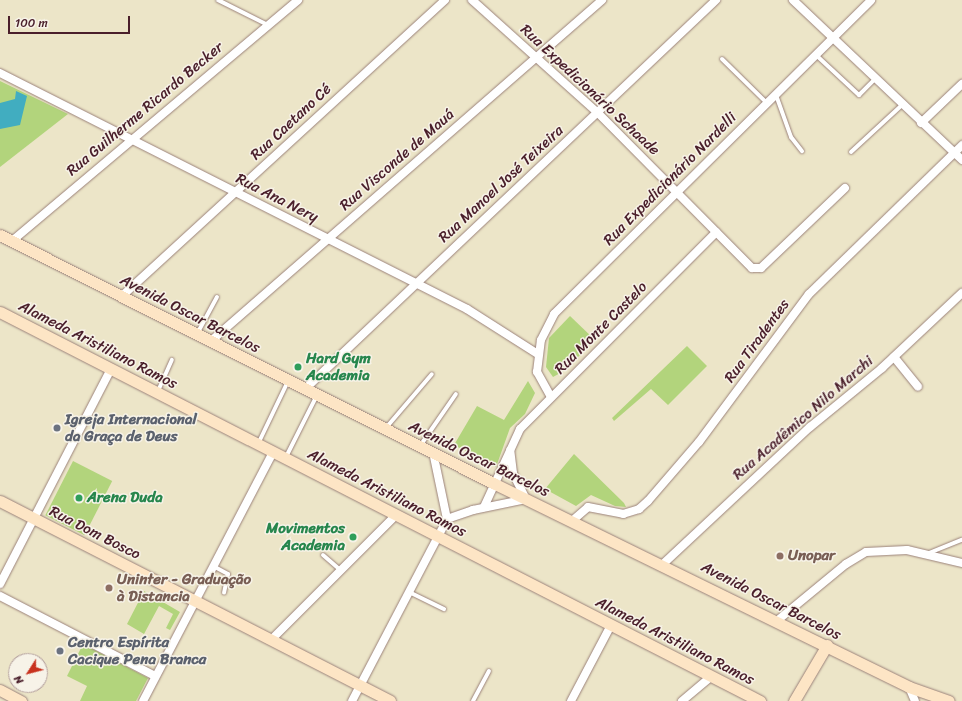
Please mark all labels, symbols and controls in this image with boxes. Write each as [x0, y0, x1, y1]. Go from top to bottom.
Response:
scale bar [10, 8, 132, 34]
text: 100 m [15, 12, 48, 34]
street label: Rua Expedicionário Schaade [517, 21, 663, 159]
street label: Rua Guilherme Ricardo Becker [63, 38, 227, 180]
street label: Rua Caetano Cé [247, 80, 335, 164]
street label: Rua Visconde de Mauá [336, 105, 458, 215]
street label: Rua Expedicionário Nardelli [600, 109, 740, 249]
street label: Rua Manoel José Teixeira [435, 121, 567, 247]
street label: Rua Ana Nery [233, 170, 321, 226]
street label: Avenida Oscar Barcelos [117, 271, 263, 357]
street label: Rua Monte Castelo [551, 278, 651, 378]
street label: Rua Tiradentes [721, 296, 793, 386]
street label: Alameda Aristiliano Ramos [16, 297, 180, 393]
place label: Hard Gym Academia [306, 349, 371, 384]
street label: Rua Acadêmico Nilo Marchi [729, 352, 877, 484]
marker: Hard Gym Academia [293, 362, 303, 372]
place label: Igreja Internacional da Graça de Deus [65, 410, 197, 445]
street label: Avenida Oscar Barcelos [406, 417, 552, 501]
marker: Igreja Internacional da Graça de Deus [52, 423, 62, 433]
street label: Alameda Aristiliano Ramos [305, 445, 469, 541]
place label: Arena Duda [87, 489, 163, 507]
marker: Arena Duda [74, 493, 84, 503]
street label: Rua Dom Bosco [47, 502, 143, 564]
place label: Movimentos Academia [266, 519, 345, 554]
marker: Movimentos Academia [348, 532, 358, 542]
place label: Unopar [788, 547, 835, 565]
marker: Unopar [775, 551, 785, 561]
street label: Avenida Oscar Barcelos [698, 558, 844, 644]
place label: Uninter - Graduação à Distancia [117, 570, 251, 605]
marker: Uninter - Graduação à Distancia [104, 583, 114, 593]
street label: Alameda Aristiliano Ramos [593, 593, 757, 689]
place label: Centro Espírita Cacique Pena Branca [68, 633, 206, 668]
marker: Centro Espírita Cacique Pena Branca [55, 646, 65, 656]
north arrow [8, 653, 48, 693]
text: N [9, 671, 29, 688]

